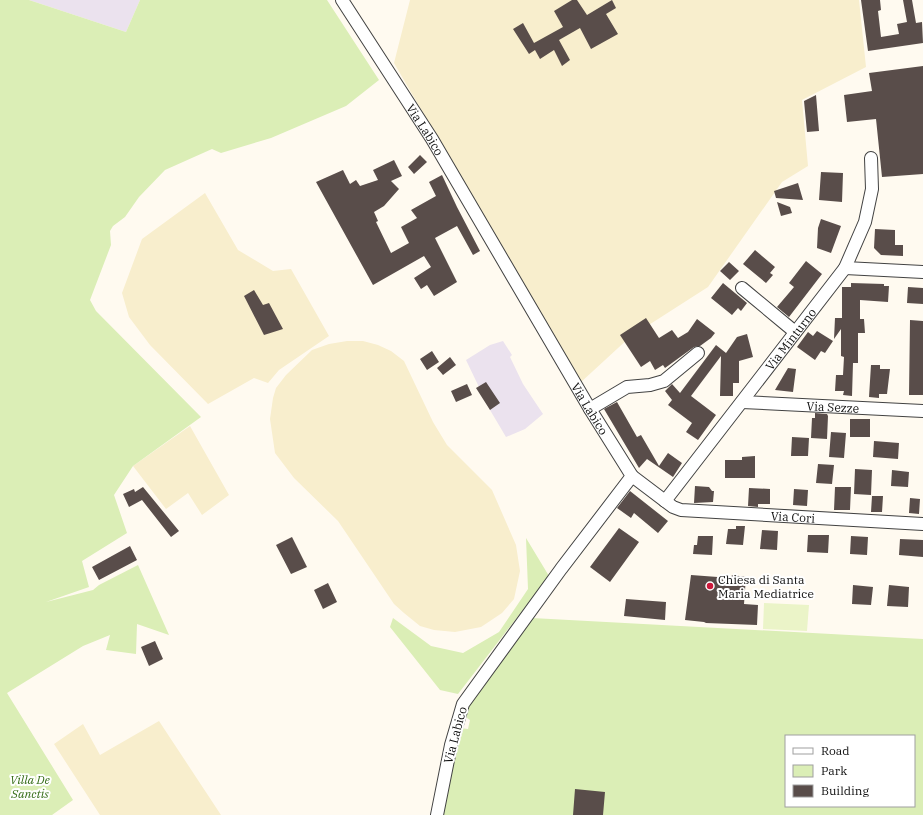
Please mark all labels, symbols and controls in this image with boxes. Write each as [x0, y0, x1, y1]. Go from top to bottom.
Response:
street label: Via Labico [404, 101, 447, 158]
street label: Via Minturno [762, 305, 819, 373]
street label: Via Labico [569, 380, 612, 437]
street label: Via Sezze [806, 398, 860, 415]
street label: Via Cori [770, 508, 816, 525]
place label: Chiesa di Santa Maria Mediatrice [718, 572, 814, 601]
marker: Chiesa di Santa Maria Mediatrice [705, 581, 715, 591]
street label: Via Labico [440, 705, 470, 765]
legend [785, 735, 915, 807]
text: Road [821, 743, 850, 758]
text: Park [821, 763, 847, 778]
park label: Villa De Sanctis [10, 772, 51, 801]
text: Building [821, 783, 869, 798]

